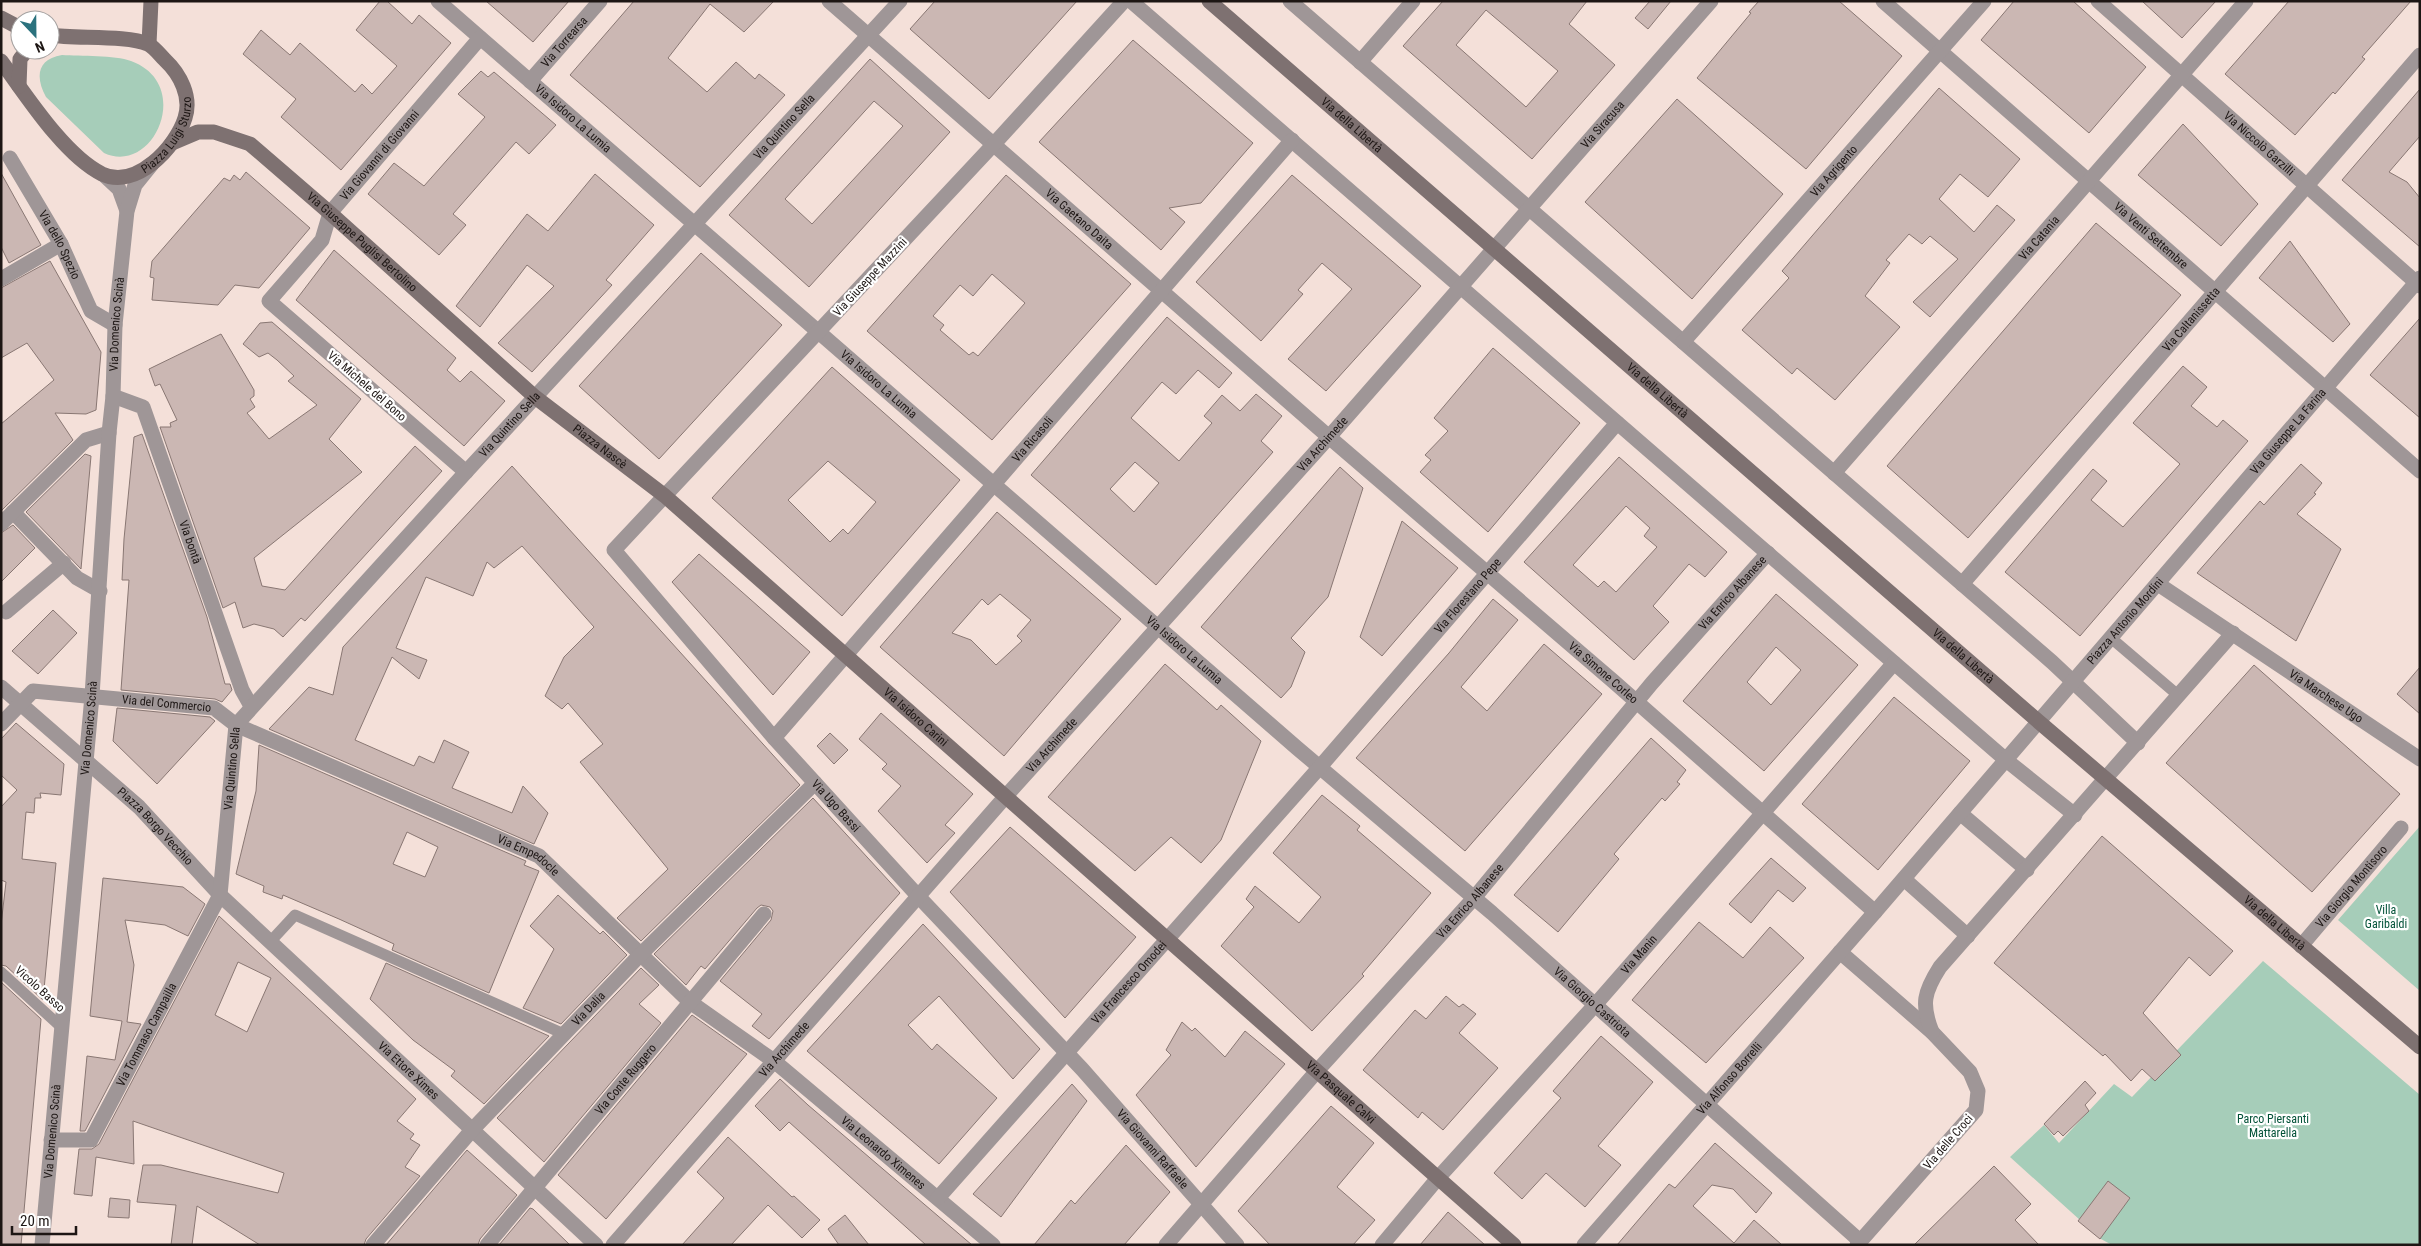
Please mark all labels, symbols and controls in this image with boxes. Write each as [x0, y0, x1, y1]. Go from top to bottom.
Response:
north arrow [10, 10, 60, 60]
street label: Via Torrearsa [538, 13, 590, 70]
text: N [33, 38, 47, 56]
street label: Via Isidoro La Lumia [532, 81, 614, 156]
street label: Via Quintino Sella [751, 91, 818, 162]
street label: Via della Libertà [1318, 94, 1386, 156]
street label: Piazza Luigi Sturzo [139, 96, 194, 176]
street label: Via Siracusa [1578, 98, 1628, 151]
street label: Via Giovanni di Giovanni [337, 107, 422, 203]
street label: Via Niccolò Garzilli [2221, 109, 2297, 178]
street label: Via Agrigento [1807, 142, 1860, 200]
street label: Via Gaetano Daita [1043, 186, 1116, 253]
street label: Via Giuseppe Puglisi Bertolino [304, 189, 420, 295]
street label: Via Venti Settembre [2111, 199, 2191, 272]
street label: Via dello Spezio [36, 208, 83, 281]
street label: Via Catania [2016, 213, 2062, 263]
street label: Via Giuseppe Mazzini [830, 235, 910, 319]
street label: Via Domenico Scinà [107, 276, 127, 372]
street label: Via Caltanissetta [2159, 284, 2223, 354]
street label: Via Isidoro La Lumia [838, 347, 920, 421]
street label: Via Michele del Bono [325, 348, 409, 424]
street label: Via della Libertà [1624, 360, 1691, 421]
street label: Via Giuseppe La Farina [2247, 385, 2329, 477]
street label: Via Quintino Sella [476, 389, 543, 460]
street label: Via Archimede [1294, 413, 1351, 474]
street label: Via Ricasoli [1009, 414, 1056, 465]
street label: Piazza Nascè [570, 422, 630, 472]
street label: Via bontà [176, 518, 204, 566]
street label: Via Enrico Albanese [1696, 553, 1769, 633]
street label: Via Florestano Pepe [1431, 555, 1504, 636]
street label: Piazza Antonio Mordini [2084, 575, 2166, 667]
street label: Via Isidoro La Lumia [1143, 613, 1226, 687]
street label: Via della Libertà [1930, 626, 1997, 687]
street label: Via Simone Corleo [1566, 639, 1641, 707]
street label: Via Marchese Ugo [2286, 667, 2366, 726]
street label: Via Domenico Scinà [78, 680, 100, 776]
street label: Via Isidoro Carini [881, 685, 951, 749]
street label: Via del Commercio [121, 692, 212, 715]
street label: Via Archimede [1023, 715, 1080, 775]
street label: Via Quintino Sella [221, 726, 243, 811]
street label: Via Ugo Bassi [809, 777, 863, 835]
street label: Piazza Borgo Vecchio [115, 784, 196, 868]
street label: Via Empedocle [495, 832, 563, 879]
street label: Via Giorgio Montisoro [2313, 843, 2390, 930]
street label: Via Enrico Albanese [1434, 861, 1507, 941]
street label: Via della Libertà [2241, 893, 2309, 953]
park label: Villa Garibaldi [2365, 903, 2407, 931]
street label: Via Manin [1618, 932, 1660, 977]
street label: Via Francesco Omodei [1089, 938, 1169, 1027]
street label: Vicolo Basso [12, 963, 68, 1015]
street label: Via Giorgio Castriota [1551, 964, 1634, 1040]
street label: Via Tommaso Campailla [113, 980, 180, 1089]
street label: Via Dalia [569, 988, 608, 1029]
street label: Via Archimede [756, 1019, 812, 1080]
street label: Via Ettore Ximes [375, 1039, 442, 1102]
street label: Via Alfonso Borrelli [1694, 1040, 1765, 1118]
street label: Via Conte Ruggero [592, 1041, 659, 1118]
street label: Via Pasquale Calvi [1303, 1058, 1378, 1127]
street label: Via Domenico Scinà [41, 1083, 64, 1179]
street label: Via Giovanni Raffaele [1114, 1106, 1191, 1192]
street label: Via delle Croci [1920, 1112, 1976, 1172]
park label: Parco Piersanti Mattarella [2237, 1112, 2309, 1140]
street label: Via Leonardo Ximenes [838, 1113, 928, 1192]
scale bar [12, 1204, 76, 1236]
text: 20 m [20, 1212, 50, 1230]

